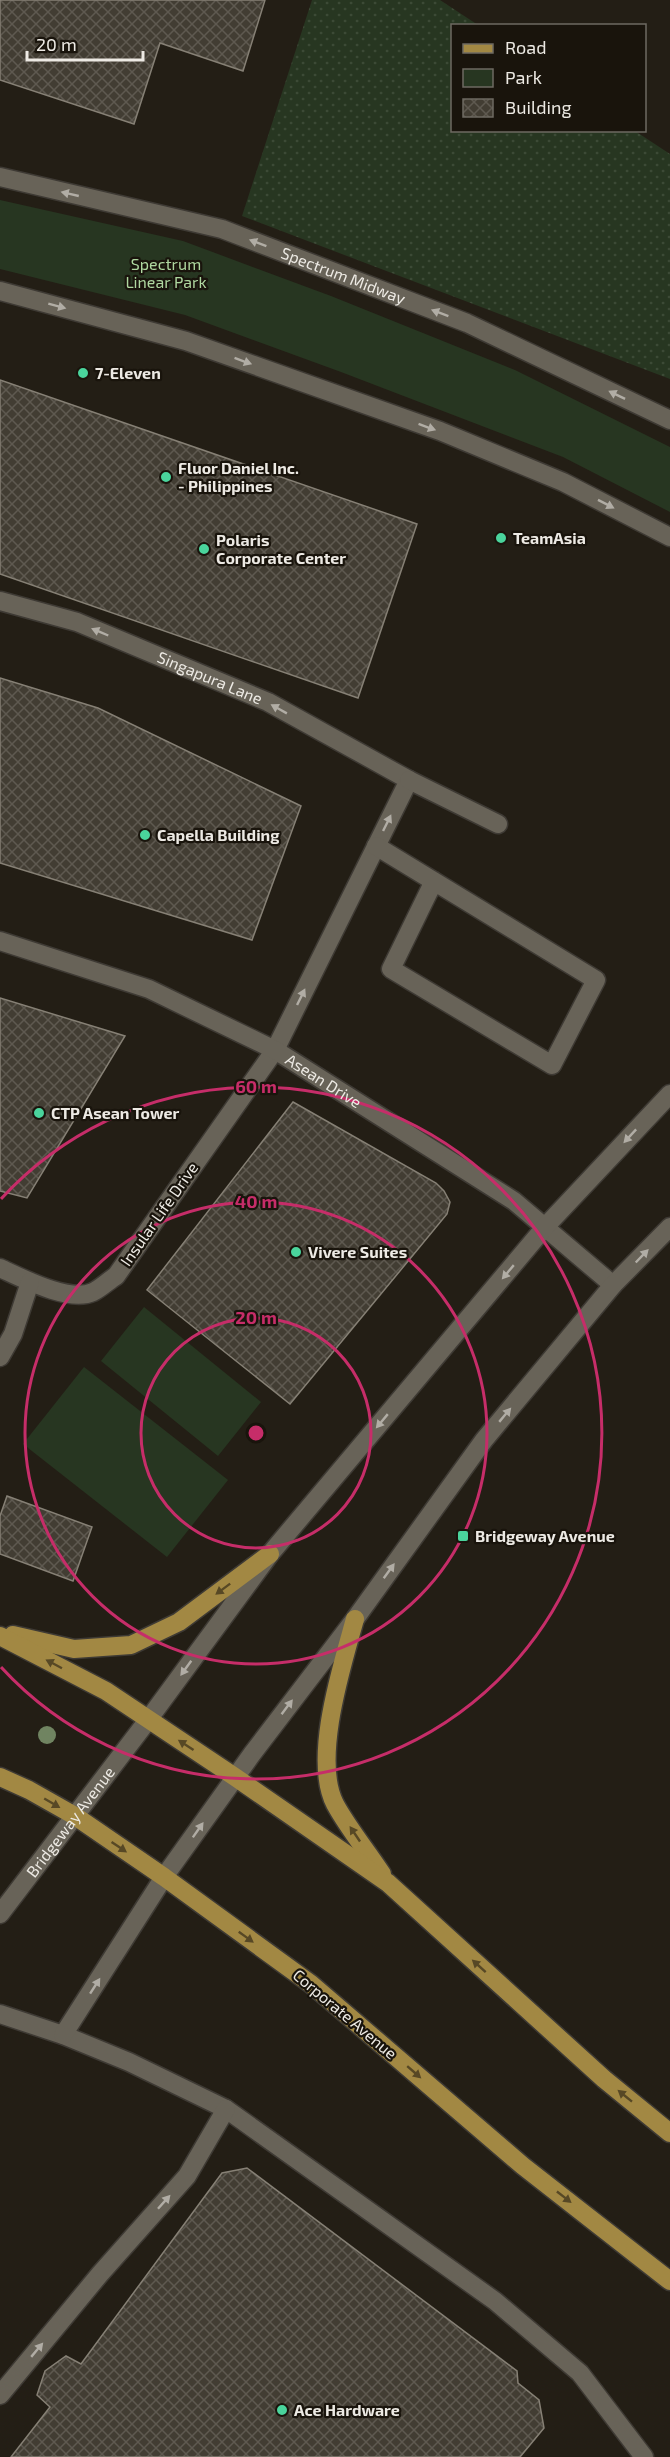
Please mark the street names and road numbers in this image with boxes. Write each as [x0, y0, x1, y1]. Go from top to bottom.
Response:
street label: Spectrum Midway [279, 243, 409, 308]
street label: Singapura Lane [155, 647, 266, 708]
street label: Asean Drive [282, 1049, 365, 1111]
street label: Insular Life Drive [116, 1158, 201, 1269]
street label: Bridgeway Avenue [22, 1763, 118, 1880]
street label: Corporate Avenue [290, 1965, 401, 2063]

